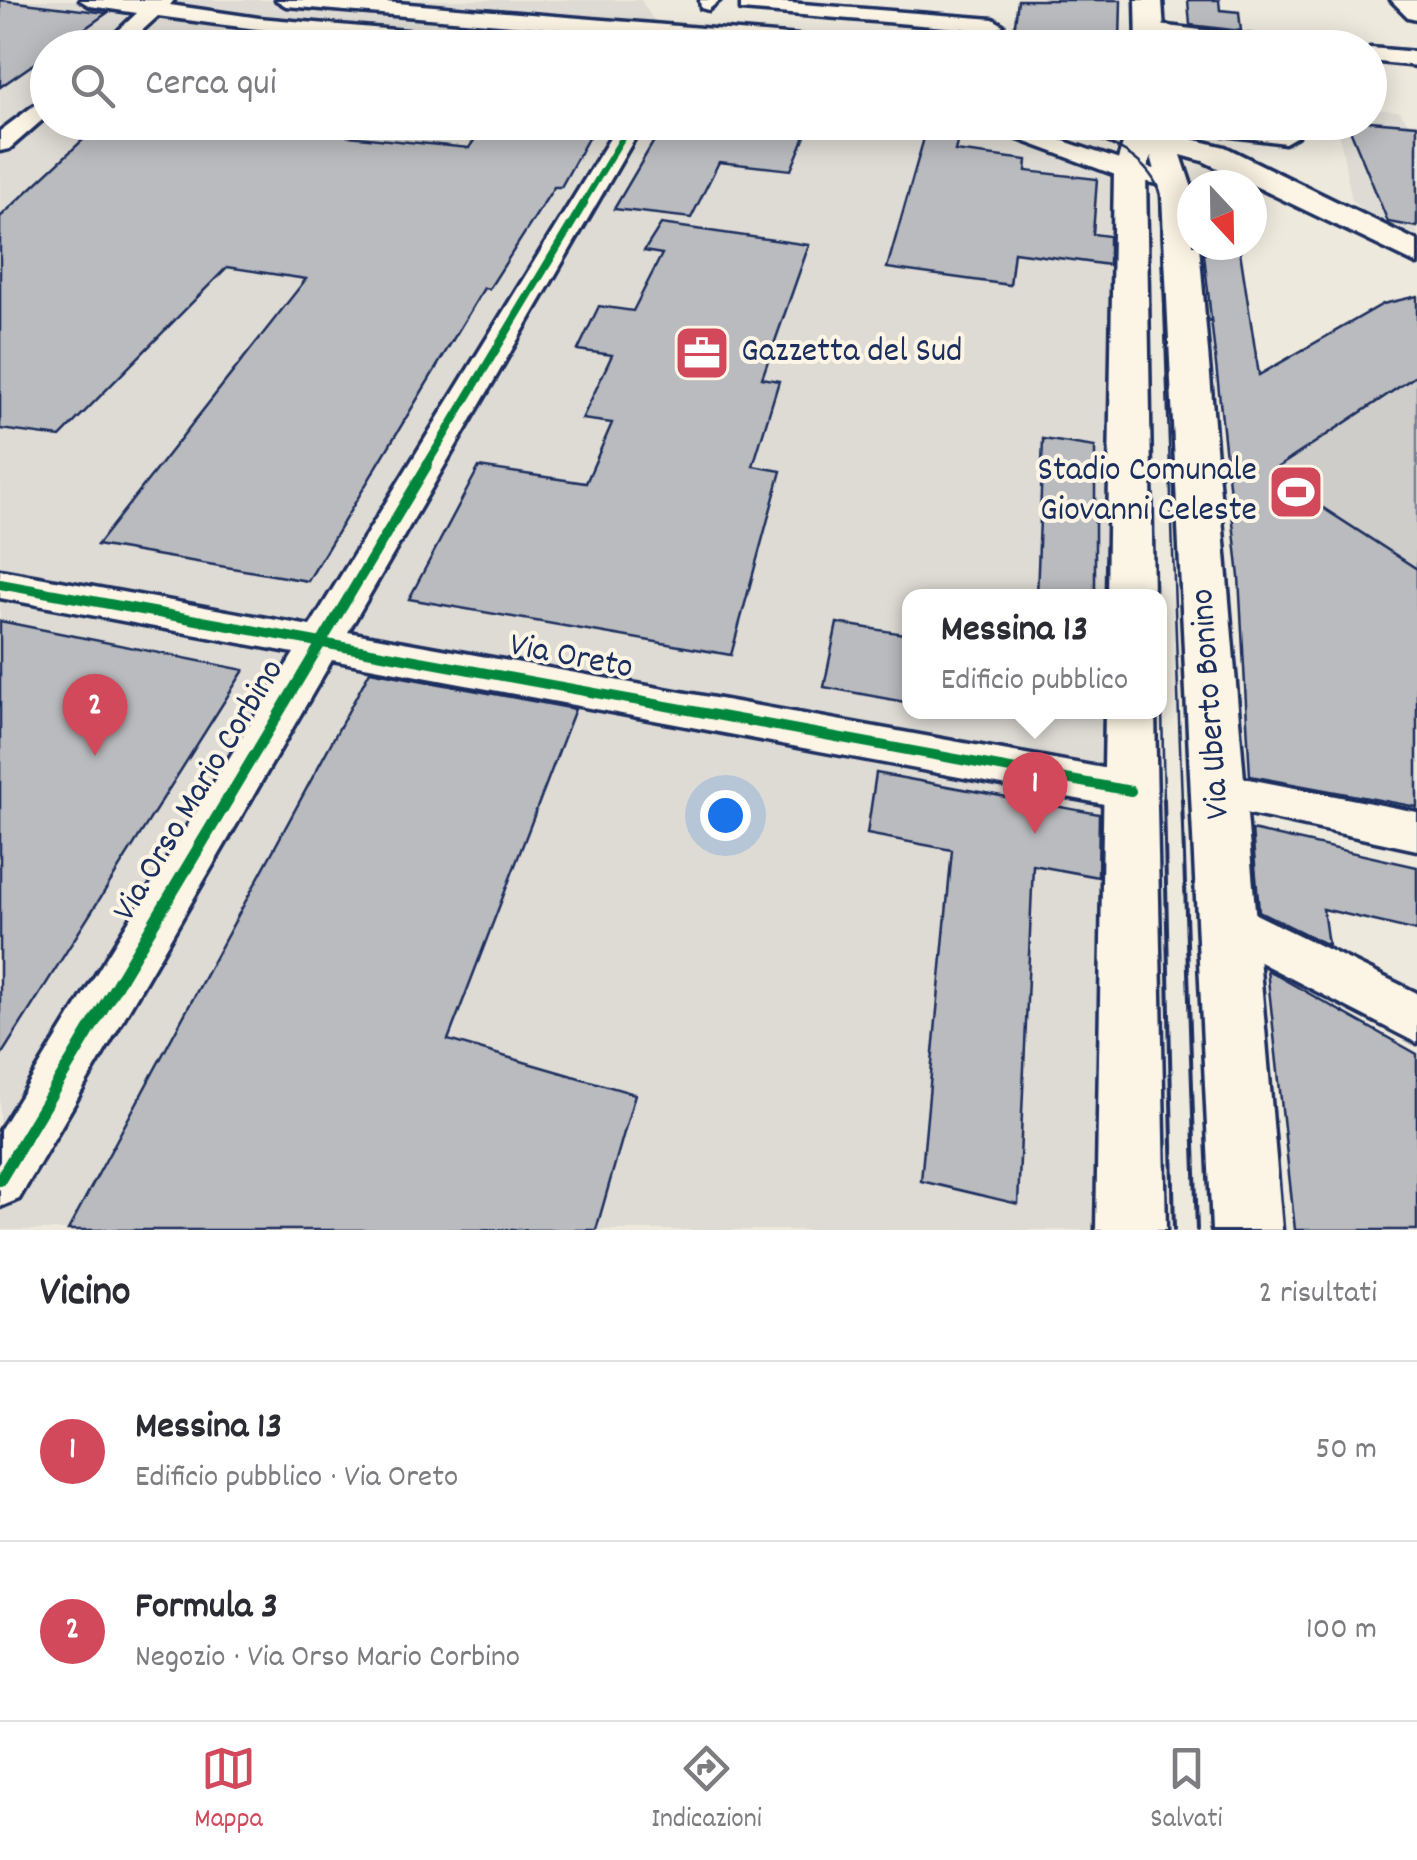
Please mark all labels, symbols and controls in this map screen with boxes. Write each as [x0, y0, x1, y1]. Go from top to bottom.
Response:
search box [30, 30, 1387, 140]
icon: search [65, 58, 120, 113]
text: Cerca qui [145, 58, 277, 113]
north arrow [1177, 170, 1267, 260]
office icon: Gazzetta del Sud [672, 323, 732, 383]
place label: Gazzetta del Sud [741, 328, 962, 378]
place label: Stadio Comunale Giovanni Celeste [1038, 447, 1257, 537]
sports icon: Stadio Comunale Giovanni Celeste [1266, 462, 1326, 522]
street label: Via Uberto Bonino [1179, 587, 1245, 821]
popup [902, 589, 1167, 719]
text: Messina 13 [941, 604, 1088, 659]
street label: Via Oreto [505, 622, 637, 694]
street label: Via Orso Mario Corbino [102, 650, 298, 932]
text: Edificio pubblico [941, 659, 1128, 705]
pin: 2 [62, 674, 128, 756]
pin: 1 [1002, 752, 1068, 834]
your location [700, 790, 751, 841]
text: Vicino [40, 1265, 131, 1325]
text: 2 risultati [1259, 1272, 1377, 1318]
text: Messina 13 [135, 1401, 282, 1456]
text: 1 [69, 1428, 76, 1474]
text: 50 m [1315, 1428, 1377, 1474]
text: Edificio pubblico · Via Oreto [135, 1456, 458, 1502]
text: Formula 3 [135, 1581, 278, 1636]
text: 2 [66, 1608, 79, 1654]
text: 100 m [1306, 1608, 1377, 1654]
text: Negozio · Via Orso Mario Corbino [135, 1636, 520, 1682]
tab: Mappa [194, 1741, 263, 1841]
tab: Indicazioni [651, 1741, 762, 1841]
tab: Salvati [1150, 1741, 1223, 1841]

